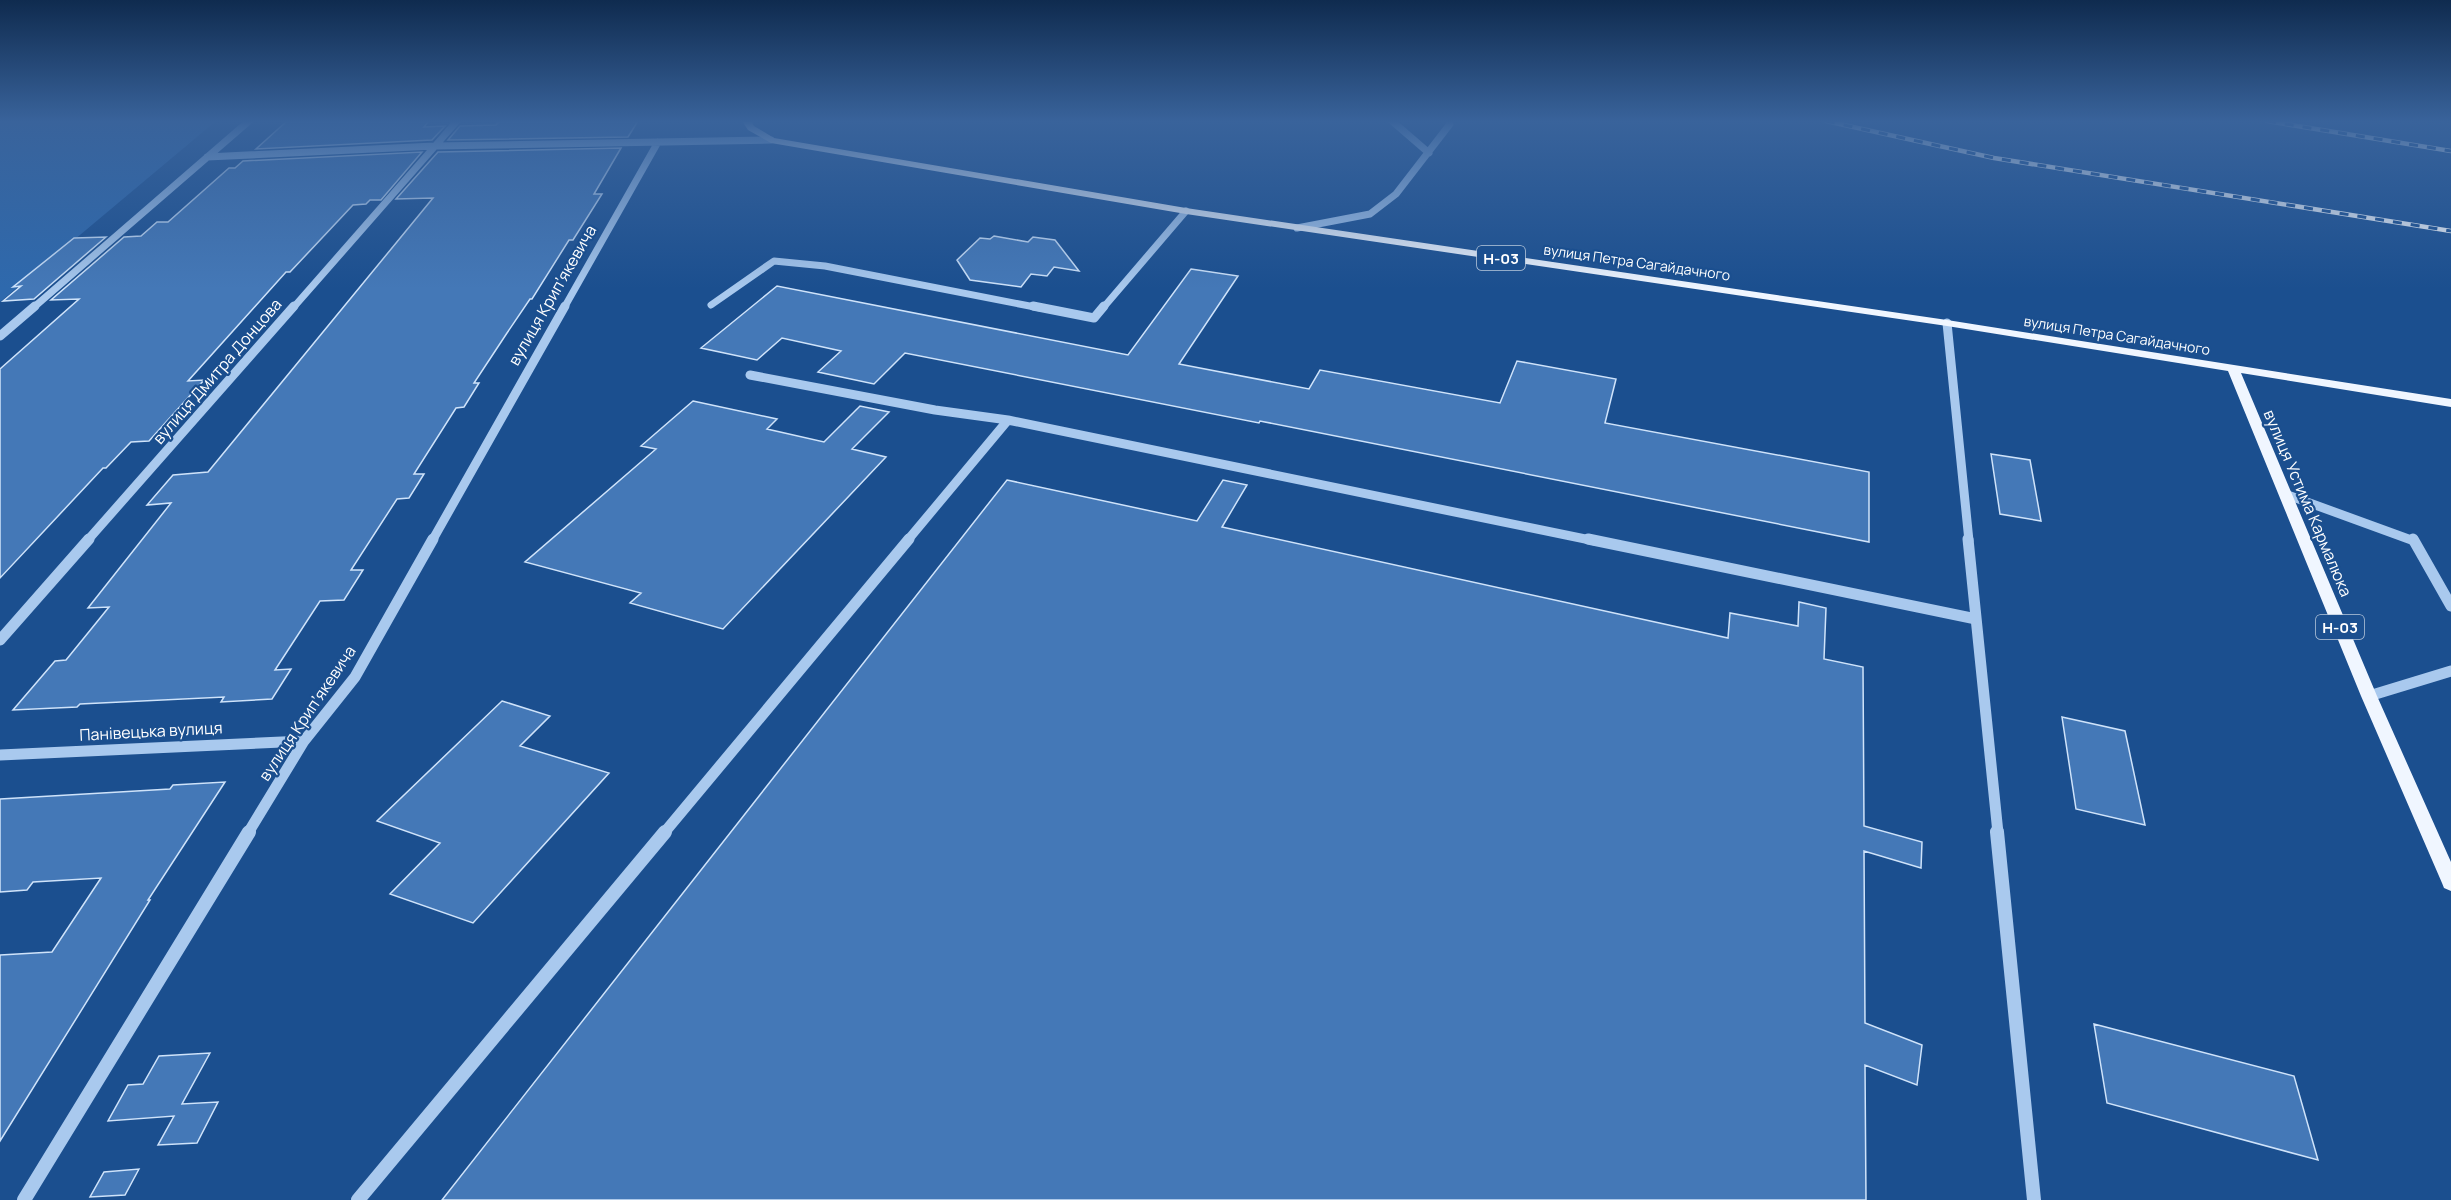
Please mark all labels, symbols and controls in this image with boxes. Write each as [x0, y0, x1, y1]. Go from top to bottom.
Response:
street label: вулиця Крипʼякевича [503, 221, 601, 369]
street label: вулиця Петра Сагайдачного [1542, 239, 1732, 285]
road number: Н-03 [1477, 246, 1525, 270]
street label: вулиця Дмитра Донцова [148, 294, 286, 448]
street label: вулиця Петра Сагайдачного [2023, 311, 2211, 359]
street label: вулиця Устима Кармалюка [2259, 406, 2357, 600]
road number: Н-03 [2316, 615, 2364, 639]
street label: вулиця Крипʼякевича [253, 641, 361, 785]
street label: Панівецька вулиця [79, 716, 223, 746]

